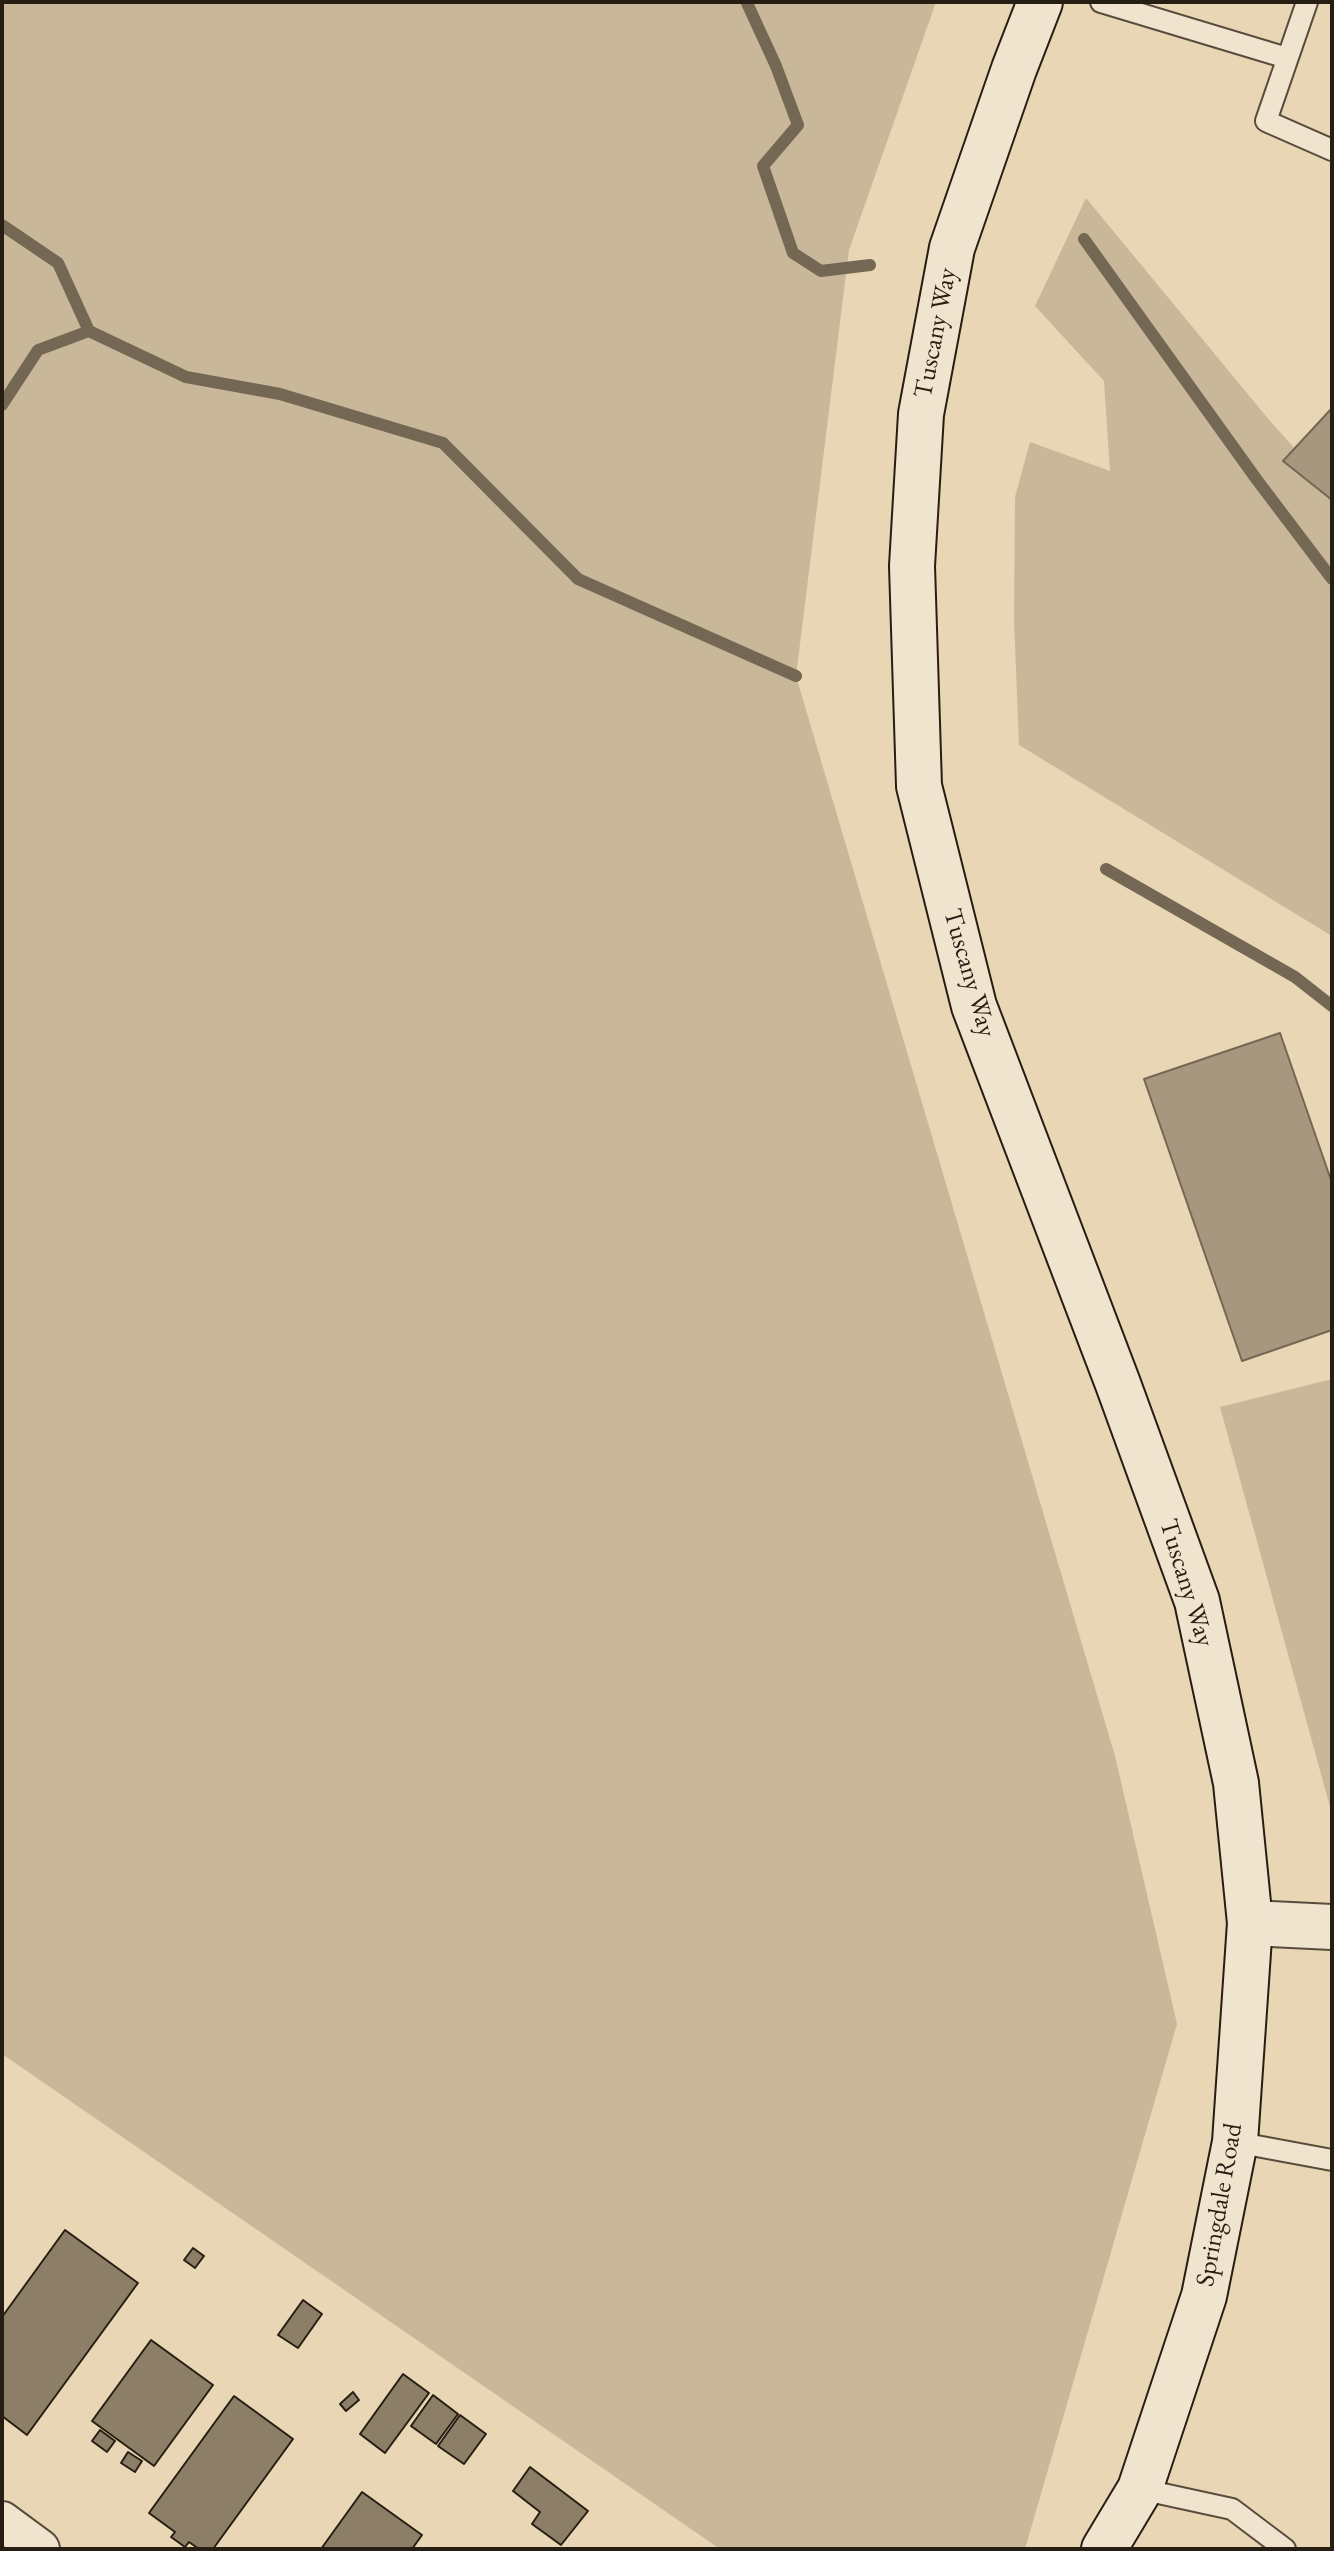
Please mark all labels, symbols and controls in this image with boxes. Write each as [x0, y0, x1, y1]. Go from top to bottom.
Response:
street label: Tuscany Way [908, 265, 964, 401]
street label: Tuscany Way [936, 905, 1002, 1041]
street label: Tuscany Way [1152, 1515, 1220, 1651]
street label: Springdale Road [1190, 2121, 1250, 2289]

